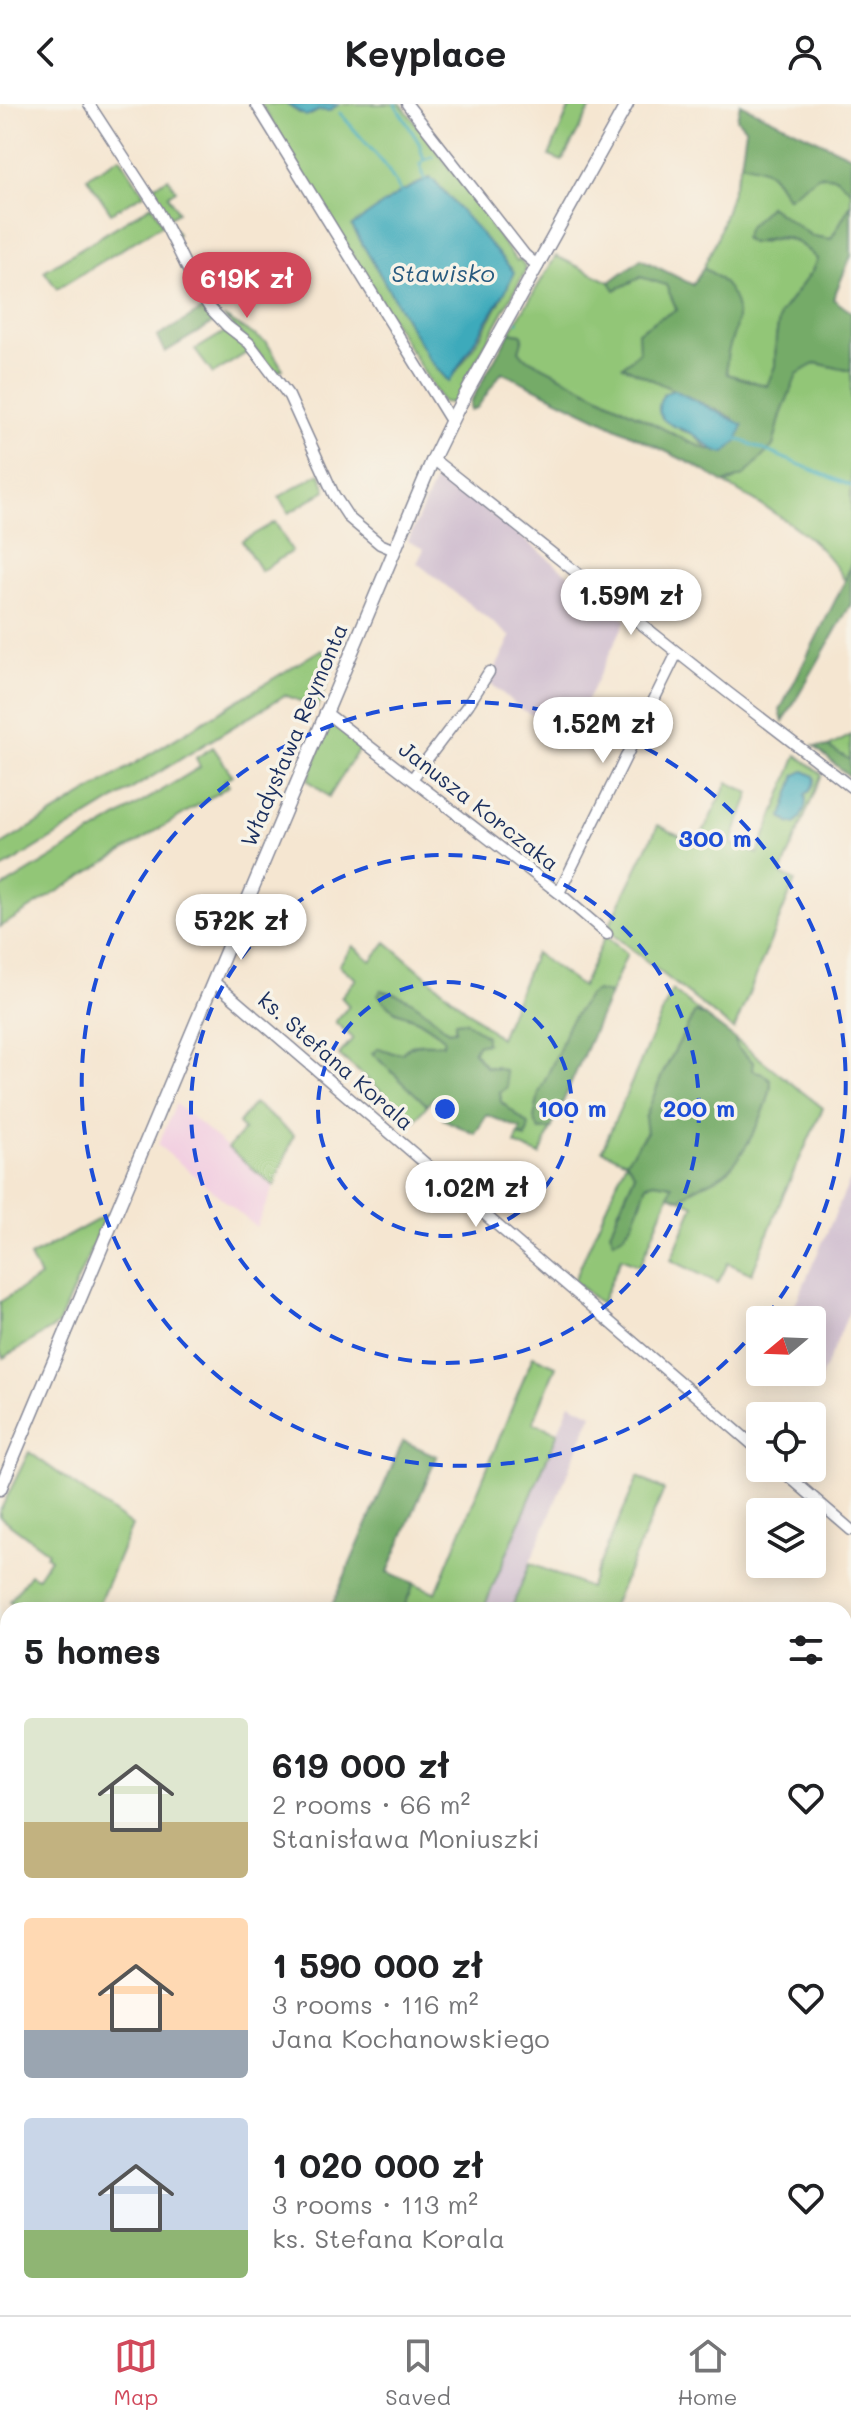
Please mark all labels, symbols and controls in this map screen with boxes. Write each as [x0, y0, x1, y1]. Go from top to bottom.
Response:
text: Keyplace [344, 29, 507, 76]
icon: back [24, 30, 68, 74]
icon: person [783, 30, 827, 74]
pin: 619K zł [173, 252, 321, 320]
water label: Stawisko [391, 257, 495, 288]
text: 619K zł [200, 261, 294, 295]
pin: 1.59M zł [548, 569, 714, 637]
text: 1.59M zł [579, 578, 683, 612]
street label: Władysława Reymonta [233, 619, 354, 851]
pin: 1.52M zł [520, 697, 686, 765]
text: 1.52M zł [551, 706, 655, 740]
street label: Janusza Korczaka [393, 734, 565, 877]
text: 300 m [679, 822, 751, 853]
pin: 572K zł [167, 894, 315, 962]
text: 572K zł [194, 903, 288, 937]
street label: ks. Stefana Korala [252, 985, 420, 1136]
text: 100 m [537, 1092, 607, 1123]
text: 200 m [663, 1092, 735, 1123]
centre of rings [431, 1095, 459, 1123]
pin: 1.02M zł [393, 1161, 559, 1229]
text: 1.02M zł [423, 1170, 529, 1204]
north arrow [746, 1306, 826, 1386]
map controls [746, 1306, 826, 1578]
button: locate [746, 1402, 826, 1482]
button: layers [746, 1498, 826, 1578]
text: 5 homes [24, 1628, 161, 1673]
icon: filters [784, 1628, 828, 1672]
text: 619 000 zł [272, 1742, 450, 1787]
icon: home [88, 1750, 184, 1846]
icon: heart [784, 1776, 828, 1820]
text: 2 rooms · 66 m² [272, 1787, 470, 1821]
text: Stanisława Moniuszki [272, 1821, 540, 1855]
text: 1 590 000 zł [272, 1942, 483, 1987]
icon: home [88, 1950, 184, 2046]
icon: heart [784, 1976, 828, 2020]
text: 3 rooms · 116 m² [272, 1987, 479, 2021]
text: Jana Kochanowskiego [272, 2021, 550, 2055]
text: 1 020 000 zł [272, 2142, 484, 2187]
icon: home [88, 2150, 184, 2246]
icon: heart [784, 2176, 828, 2220]
text: 3 rooms · 113 m² [272, 2187, 478, 2221]
text: ks. Stefana Korala [272, 2221, 505, 2255]
tab: Map [113, 2334, 158, 2411]
tab: Saved [385, 2334, 451, 2411]
tab: Home [678, 2334, 737, 2411]

